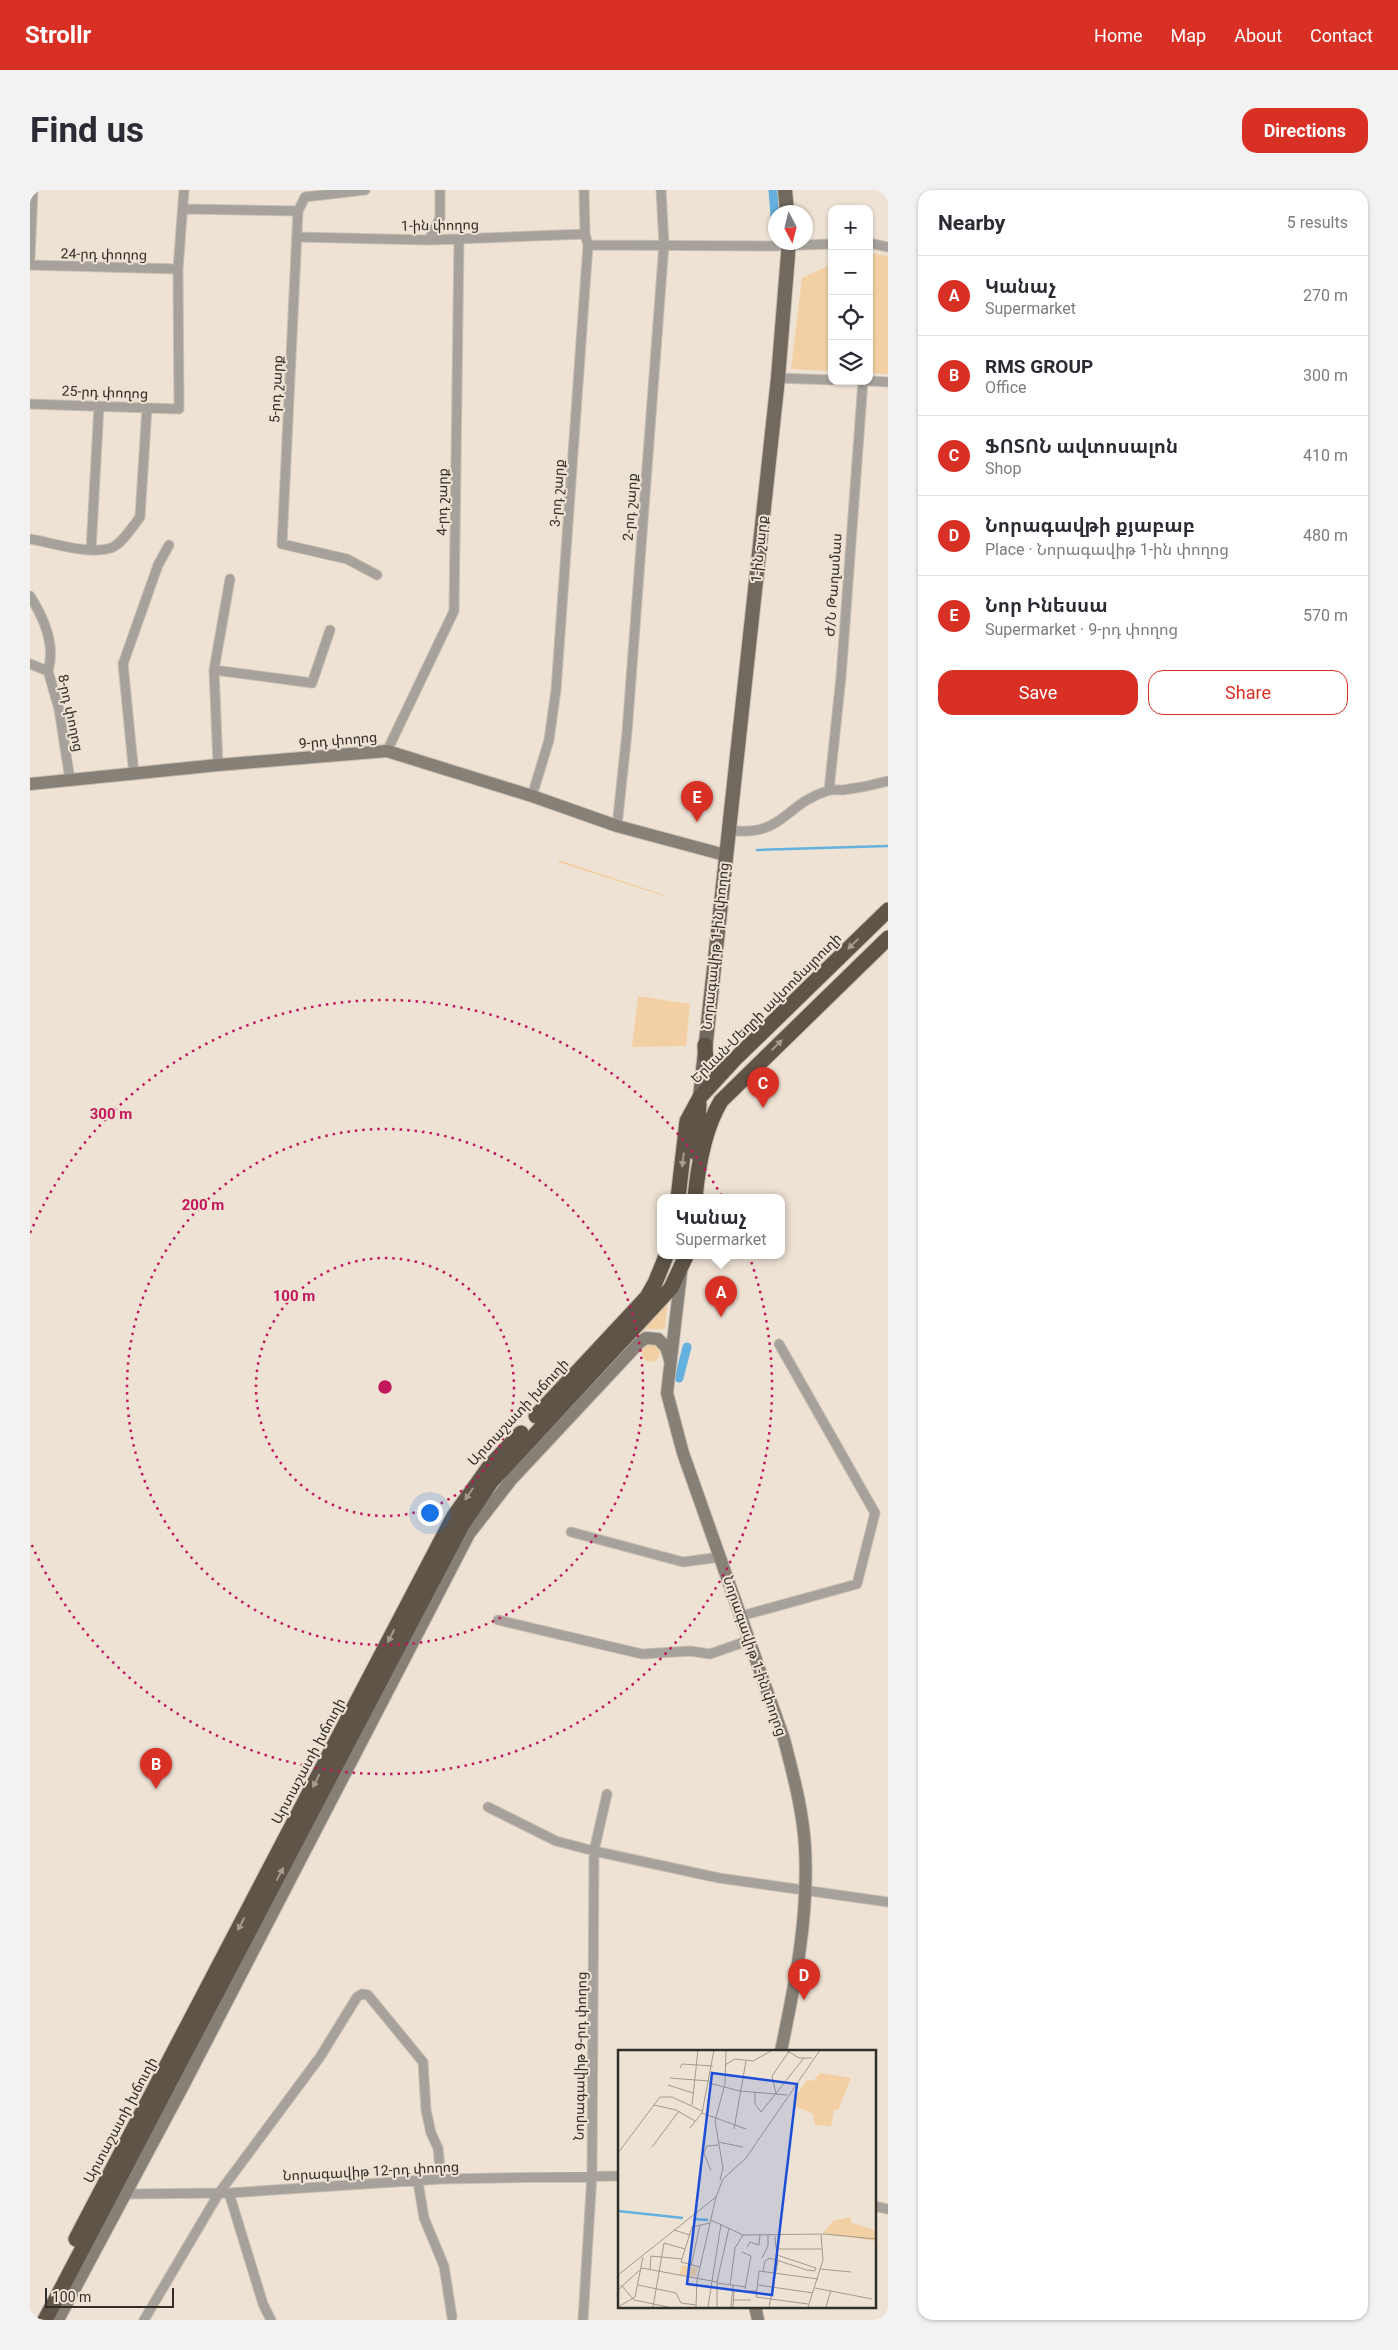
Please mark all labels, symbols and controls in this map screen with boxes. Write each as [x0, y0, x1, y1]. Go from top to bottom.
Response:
text: Strollr [25, 21, 91, 49]
text: Home [1094, 25, 1143, 46]
text: Map [1171, 25, 1206, 46]
text: About [1234, 25, 1282, 46]
text: Contact [1310, 25, 1373, 46]
button: Directions [1242, 108, 1368, 153]
text: Find us [30, 110, 144, 151]
north arrow [768, 205, 813, 250]
map controls [828, 205, 873, 385]
button: + [828, 205, 873, 250]
text: Nearby [938, 211, 1005, 235]
text: 5 results [1287, 213, 1348, 232]
street label: 1-ին փողոց [401, 216, 479, 234]
street label: 24-րդ փողոց [61, 245, 147, 263]
button: − [828, 250, 873, 295]
text: Կանաչ [985, 275, 1056, 298]
text: A [949, 286, 959, 305]
text: 270 m [1303, 286, 1348, 305]
button: locate [828, 295, 873, 340]
text: Supermarket [985, 299, 1076, 318]
button: layers [828, 340, 873, 385]
street label: 5-րդ շարք [266, 355, 286, 423]
text: RMS GROUP [985, 355, 1093, 378]
text: B [949, 366, 959, 385]
text: 300 m [1303, 366, 1348, 385]
text: Office [985, 378, 1027, 397]
street label: 25-րդ փողոց [61, 382, 149, 402]
text: ՖՈՏՈՆ ավտոսալոն [985, 435, 1178, 458]
text: C [949, 446, 959, 465]
text: 410 m [1303, 446, 1348, 465]
street label: 3-րդ շարք [547, 459, 567, 527]
text: Shop [985, 459, 1021, 478]
street label: 4-րդ շարք [433, 468, 451, 536]
street label: 2-րդ շարք [620, 473, 640, 541]
text: Նորագավթի քյաբաբ [985, 514, 1195, 537]
street label: 1-ին շարք [748, 515, 770, 583]
text: D [949, 526, 959, 545]
text: 480 m [1303, 526, 1348, 545]
street label: Ժ/Ն Թաղամաս [821, 533, 845, 637]
text: Place · Նորագավիթ 1-ին փողոց [985, 540, 1229, 559]
text: Նոր Ինեսսա [985, 594, 1108, 617]
text: E [950, 606, 959, 625]
text: 570 m [1303, 606, 1348, 625]
text: Supermarket · 9-րդ փողոց [985, 620, 1178, 639]
button: Save [938, 670, 1138, 715]
button: Share [1148, 670, 1348, 715]
street label: 8-րդ փողոց [55, 673, 87, 753]
street label: 9-րդ փողոց [298, 729, 378, 751]
pin: E [681, 781, 713, 822]
street label: Նորագավիթ 1-ին փողոց [698, 861, 732, 1031]
street label: Երևան-Մեղրի ավտոմայրուղի [688, 930, 844, 1086]
one-way arrow [847, 938, 859, 950]
one-way arrow [771, 1039, 783, 1051]
pin: C [747, 1067, 779, 1108]
text: 300 m [90, 1105, 132, 1123]
one-way arrow [679, 1152, 687, 1168]
popup [657, 1194, 785, 1259]
text: 200 m [182, 1196, 224, 1214]
text: Կանաչ [675, 1206, 746, 1229]
text: Supermarket [675, 1230, 767, 1249]
pin: A [705, 1276, 737, 1317]
text: 100 m [273, 1287, 315, 1305]
street label: Արտաշատի խճուղի [464, 1355, 572, 1469]
centre of rings [376, 1378, 394, 1396]
one-way arrow [464, 1487, 473, 1500]
your location [417, 1500, 443, 1526]
street label: Նորագավիթ 1-ին փողոց [720, 1574, 790, 1738]
one-way arrow [387, 1629, 395, 1643]
street label: Արտաշատի խճուղի [268, 1695, 348, 1827]
pin: B [140, 1748, 172, 1789]
one-way arrow [312, 1773, 320, 1788]
one-way arrow [276, 1867, 284, 1882]
one-way arrow [237, 1917, 245, 1932]
pin: D [788, 1959, 820, 2000]
street label: Նորագավիթ 9-րդ փողոց [571, 1971, 589, 2141]
inset map [618, 2050, 876, 2308]
street label: Արտաշատի խճուղի [80, 2054, 160, 2186]
street label: Նորագավիթ 12-րդ փողոց [282, 2158, 460, 2184]
scale bar [45, 2285, 174, 2308]
text: 100 m [52, 2289, 91, 2305]

